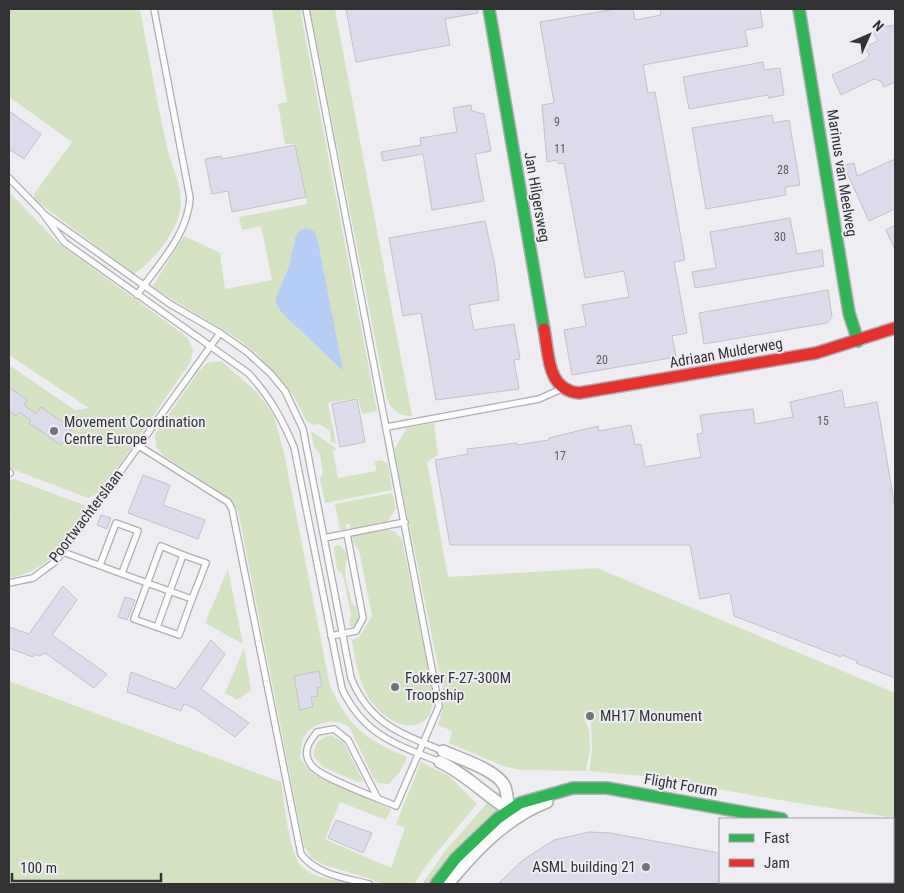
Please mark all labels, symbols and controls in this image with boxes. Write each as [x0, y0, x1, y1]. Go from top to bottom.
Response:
north arrow [844, 10, 894, 60]
text: N [870, 17, 887, 34]
street label: Marinus van Meelweg [823, 108, 861, 238]
house number: 9 [554, 115, 560, 129]
house number: 11 [554, 142, 566, 156]
street label: Jan Hilgersweg [520, 150, 554, 244]
house number: 28 [777, 163, 789, 177]
house number: 30 [774, 230, 786, 244]
street label: Adriaan Mulderweg [668, 334, 784, 372]
house number: 20 [596, 353, 608, 367]
place label: Movement Coordination Centre Europe [64, 413, 206, 448]
house number: 15 [817, 414, 829, 428]
marker: Movement Coordination Centre Europe [48, 425, 60, 437]
house number: 17 [554, 449, 566, 463]
street label: Poortwachterslaan [45, 466, 127, 566]
place label: Fokker F-27-300M Troopship [405, 669, 511, 704]
marker: Fokker F-27-300M Troopship [389, 681, 401, 693]
place label: MH17 Monument [600, 707, 702, 725]
marker: MH17 Monument [584, 710, 596, 722]
street label: Flight Forum [643, 770, 719, 800]
legend [719, 818, 894, 883]
text: Fast [764, 829, 789, 847]
scale bar [12, 850, 161, 882]
text: Jam [764, 854, 790, 872]
place label: ASML building 21 [532, 858, 636, 876]
text: 100 m [20, 859, 57, 877]
marker: ASML building 21 [640, 861, 652, 873]

